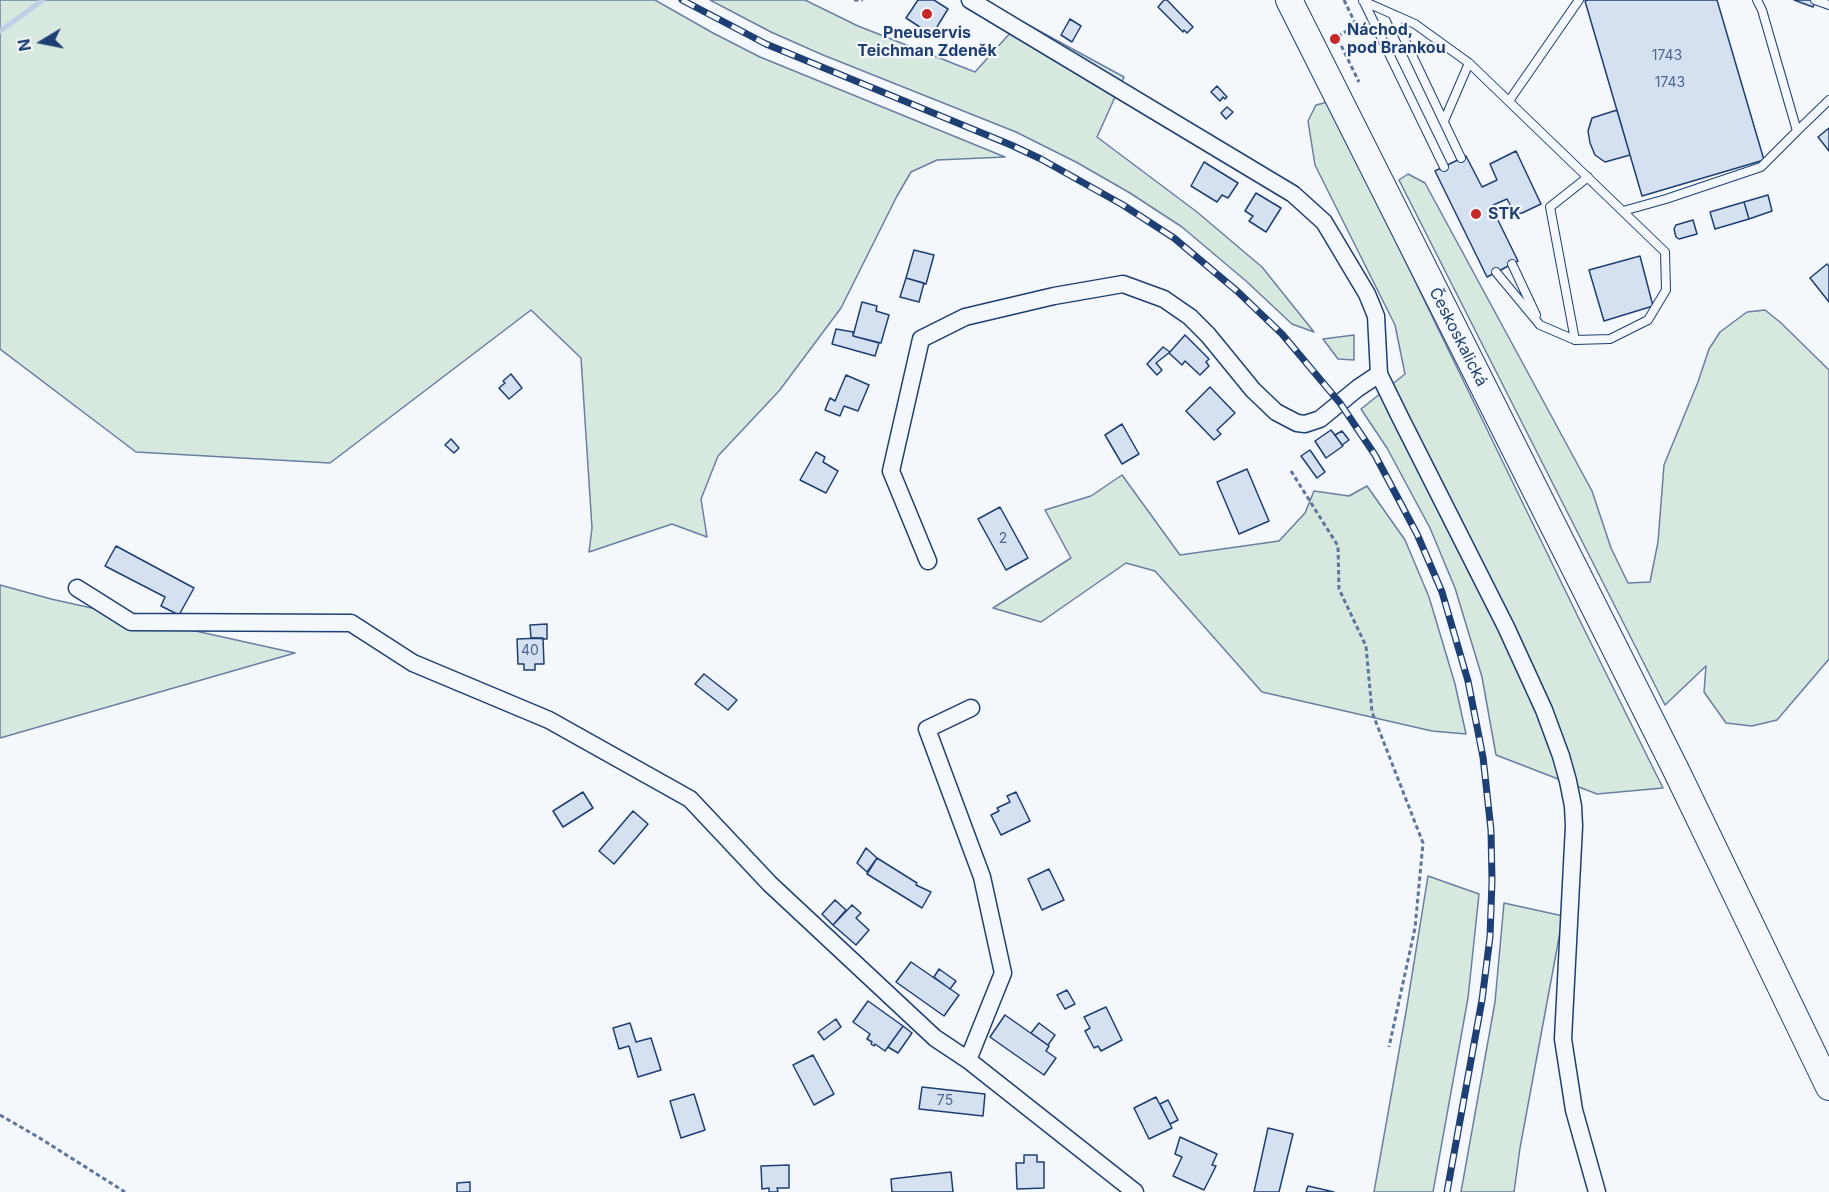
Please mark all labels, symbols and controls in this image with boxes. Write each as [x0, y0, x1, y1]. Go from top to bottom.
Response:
marker: Pneuservis Teichman Zdeněk [920, 7, 934, 21]
north arrow [12, 12, 72, 72]
place label: Náchod, pod Brankou [1347, 20, 1446, 58]
place label: Pneuservis Teichman Zdeněk [857, 23, 997, 61]
marker: Náchod, pod Brankou [1328, 32, 1342, 46]
text: N [13, 37, 35, 53]
house number: 1743 [1652, 48, 1682, 64]
house number: 1743 [1655, 75, 1685, 91]
place label: STK [1488, 204, 1521, 224]
marker: STK [1469, 207, 1483, 221]
street label: Českoskalická [1425, 284, 1491, 390]
house number: 2 [999, 531, 1007, 547]
house number: 40 [521, 643, 539, 659]
house number: 75 [937, 1093, 953, 1109]

